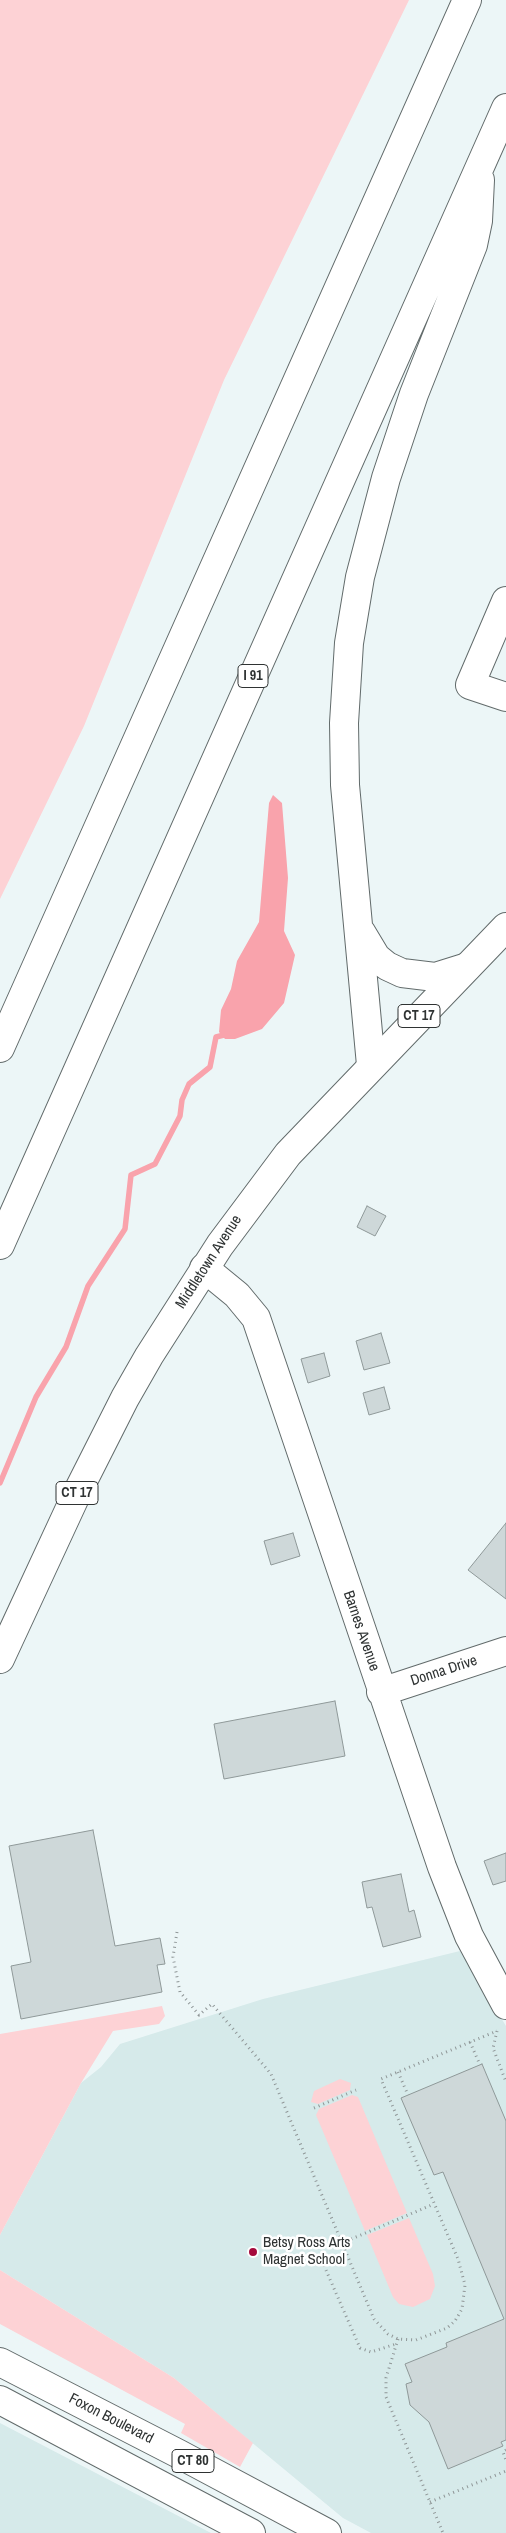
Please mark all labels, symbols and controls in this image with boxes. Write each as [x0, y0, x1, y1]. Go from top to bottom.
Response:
road number: I 91 [238, 664, 268, 688]
road number: CT 17 [398, 1004, 440, 1028]
street label: Middletown Avenue [172, 1212, 246, 1312]
road number: CT 17 [56, 1482, 98, 1505]
street label: Barnes Avenue [339, 1588, 383, 1674]
street label: Donna Drive [408, 1652, 480, 1690]
place label: Betsy Ross Arts Magnet School [263, 2234, 350, 2269]
marker: Betsy Ross Arts Magnet School [247, 2246, 259, 2258]
street label: Foxon Boulevard [66, 2390, 156, 2448]
road number: CT 80 [172, 2450, 214, 2472]

